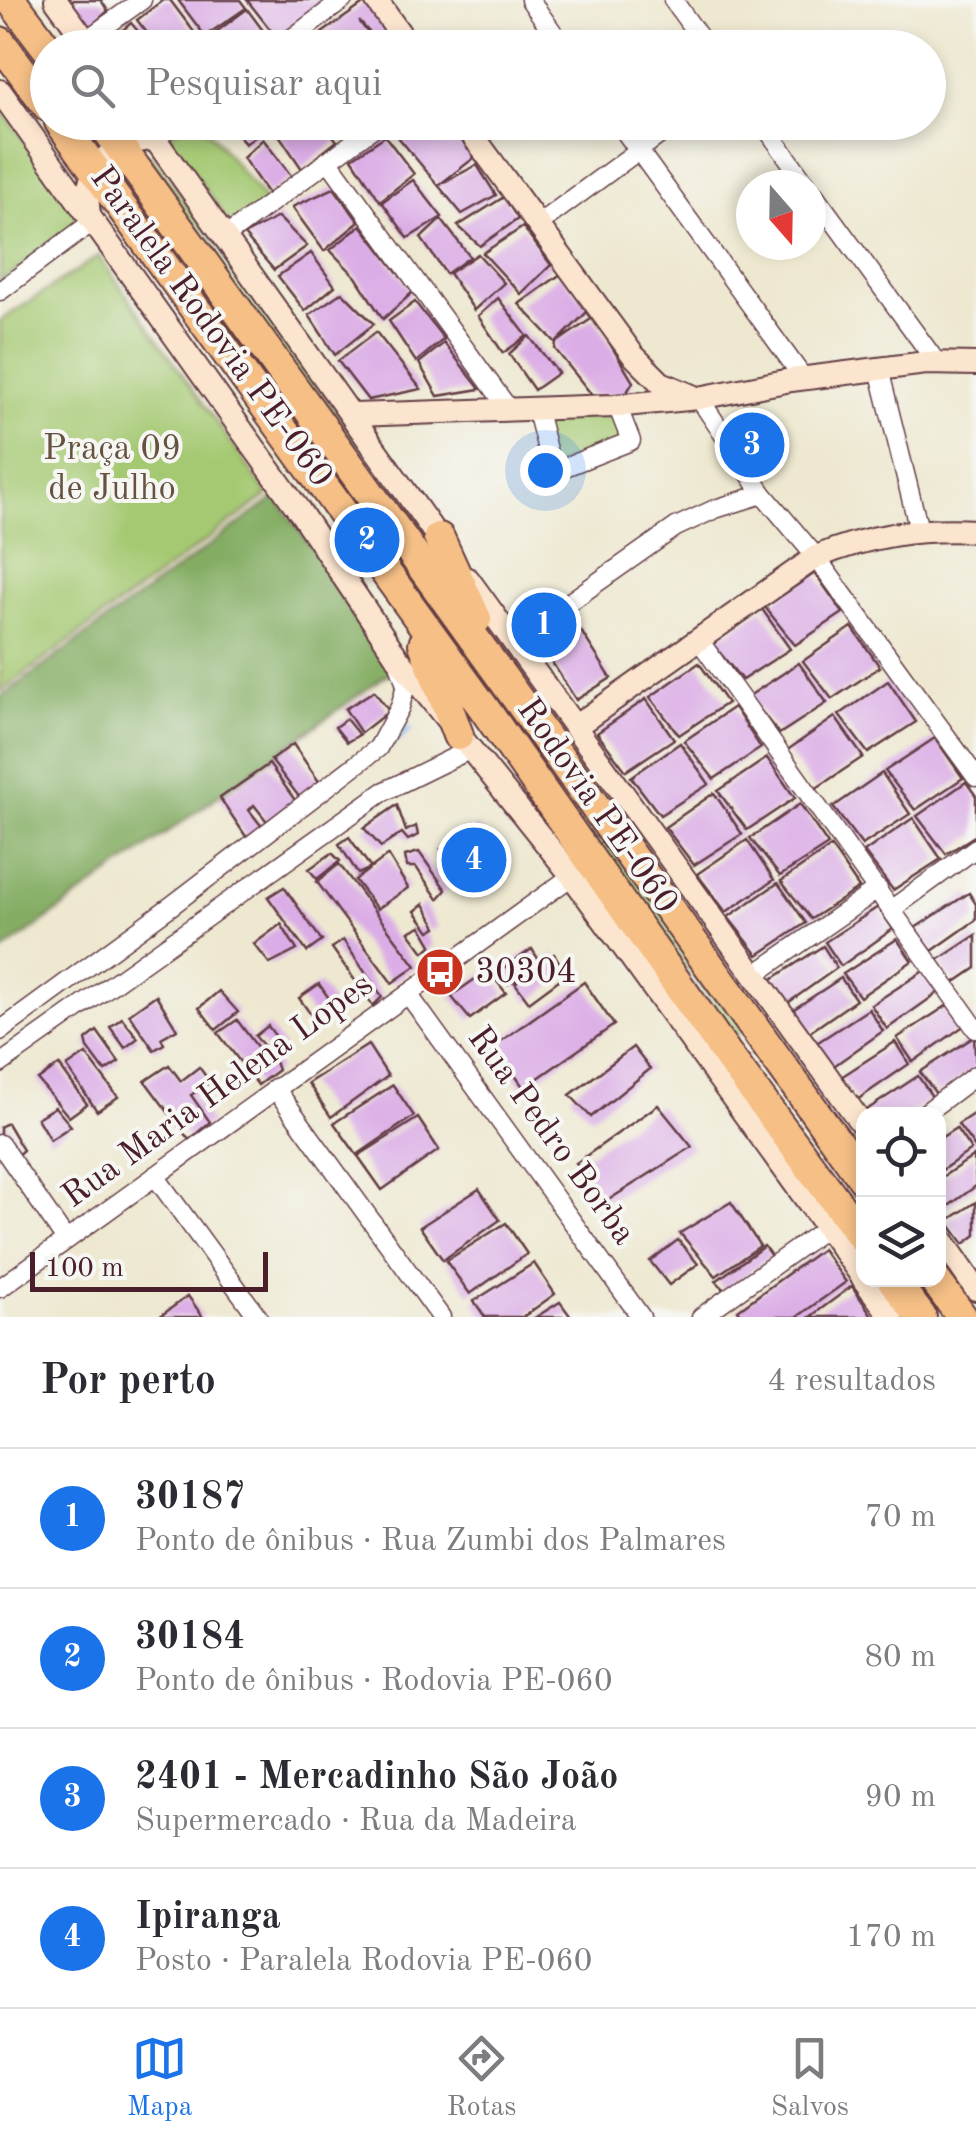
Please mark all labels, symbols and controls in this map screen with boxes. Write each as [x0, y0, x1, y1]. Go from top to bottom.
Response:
search box [30, 30, 946, 140]
icon: search [65, 58, 120, 113]
text: Pesquisar aqui [145, 66, 382, 104]
street label: Paralela Rodovia PE-060 [83, 160, 339, 494]
north arrow [736, 170, 826, 260]
pin: 3 [720, 408, 784, 482]
park label: Praça 09 de Julho [43, 432, 181, 507]
your location [520, 445, 571, 496]
pin: 2 [334, 502, 400, 578]
pin: 1 [512, 588, 576, 662]
street label: Rodovia PE-060 [510, 692, 684, 920]
pin: 4 [442, 822, 506, 898]
bus stop icon: 30304 [414, 946, 466, 998]
place label: 30304 [475, 955, 577, 990]
street label: Rua Maria Helena Lopes [57, 967, 379, 1215]
street label: Rua Pedro Borba [460, 1021, 642, 1251]
map controls [856, 1107, 946, 1287]
button: locate [856, 1107, 946, 1197]
button: layers [856, 1197, 946, 1287]
scale bar [30, 1247, 268, 1292]
text: 100 m [45, 1255, 124, 1283]
text: Por perto [40, 1361, 216, 1403]
text: 4 resultados [768, 1366, 936, 1398]
text: 30187 [135, 1479, 245, 1517]
text: 1 [63, 1502, 82, 1534]
text: 70 m [865, 1502, 936, 1534]
text: Ponto de ônibus · Rua Zumbi dos Palmares [135, 1526, 726, 1558]
text: 30184 [135, 1619, 245, 1657]
text: 2 [63, 1642, 82, 1674]
text: 80 m [865, 1642, 936, 1674]
text: Ponto de ônibus · Rodovia PE-060 [135, 1666, 612, 1698]
text: 2401 - Mercadinho São João [135, 1759, 619, 1797]
text: 3 [63, 1782, 82, 1814]
text: 90 m [865, 1782, 936, 1814]
text: Supermercado · Rua da Madeira [135, 1806, 577, 1838]
text: Ipiranga [135, 1899, 281, 1937]
text: 4 [63, 1922, 82, 1954]
text: 170 m [846, 1922, 936, 1954]
text: Posto · Paralela Rodovia PE-060 [135, 1946, 592, 1978]
tab: Mapa [127, 2031, 193, 2126]
tab: Rotas [447, 2031, 517, 2126]
tab: Salvos [771, 2031, 849, 2126]

